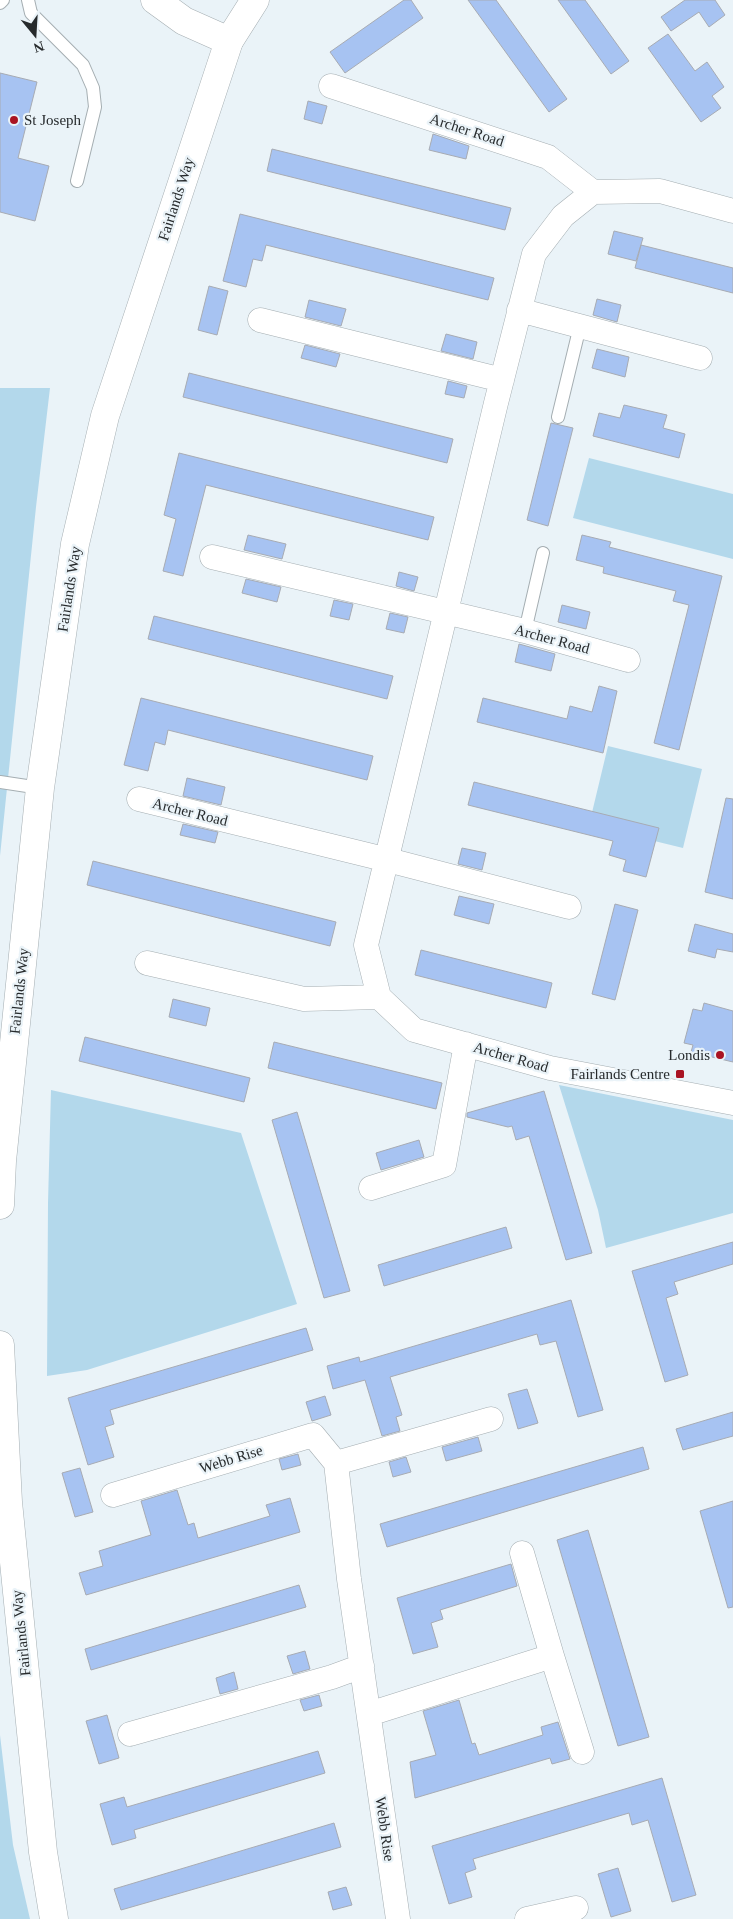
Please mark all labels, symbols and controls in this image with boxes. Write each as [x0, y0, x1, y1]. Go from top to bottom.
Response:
north arrow [10, 10, 60, 60]
text: N [32, 38, 46, 56]
street label: Archer Road [428, 110, 507, 150]
place label: St Joseph [24, 112, 82, 128]
marker: St Joseph [8, 114, 20, 126]
street label: Fairlands Way [155, 155, 197, 243]
street label: Fairlands Way [54, 545, 84, 633]
street label: Archer Road [513, 621, 592, 657]
street label: Archer Road [151, 795, 230, 829]
street label: Fairlands Way [7, 947, 32, 1035]
street label: Archer Road [472, 1039, 551, 1075]
place label: Londis [668, 1047, 710, 1063]
marker: Londis [714, 1049, 726, 1061]
place label: Fairlands Centre [570, 1066, 670, 1082]
marker: Fairlands Centre [674, 1068, 686, 1080]
street label: Webb Rise [198, 1442, 265, 1476]
street label: Fairlands Way [8, 1589, 33, 1677]
street label: Webb Rise [373, 1796, 397, 1863]

